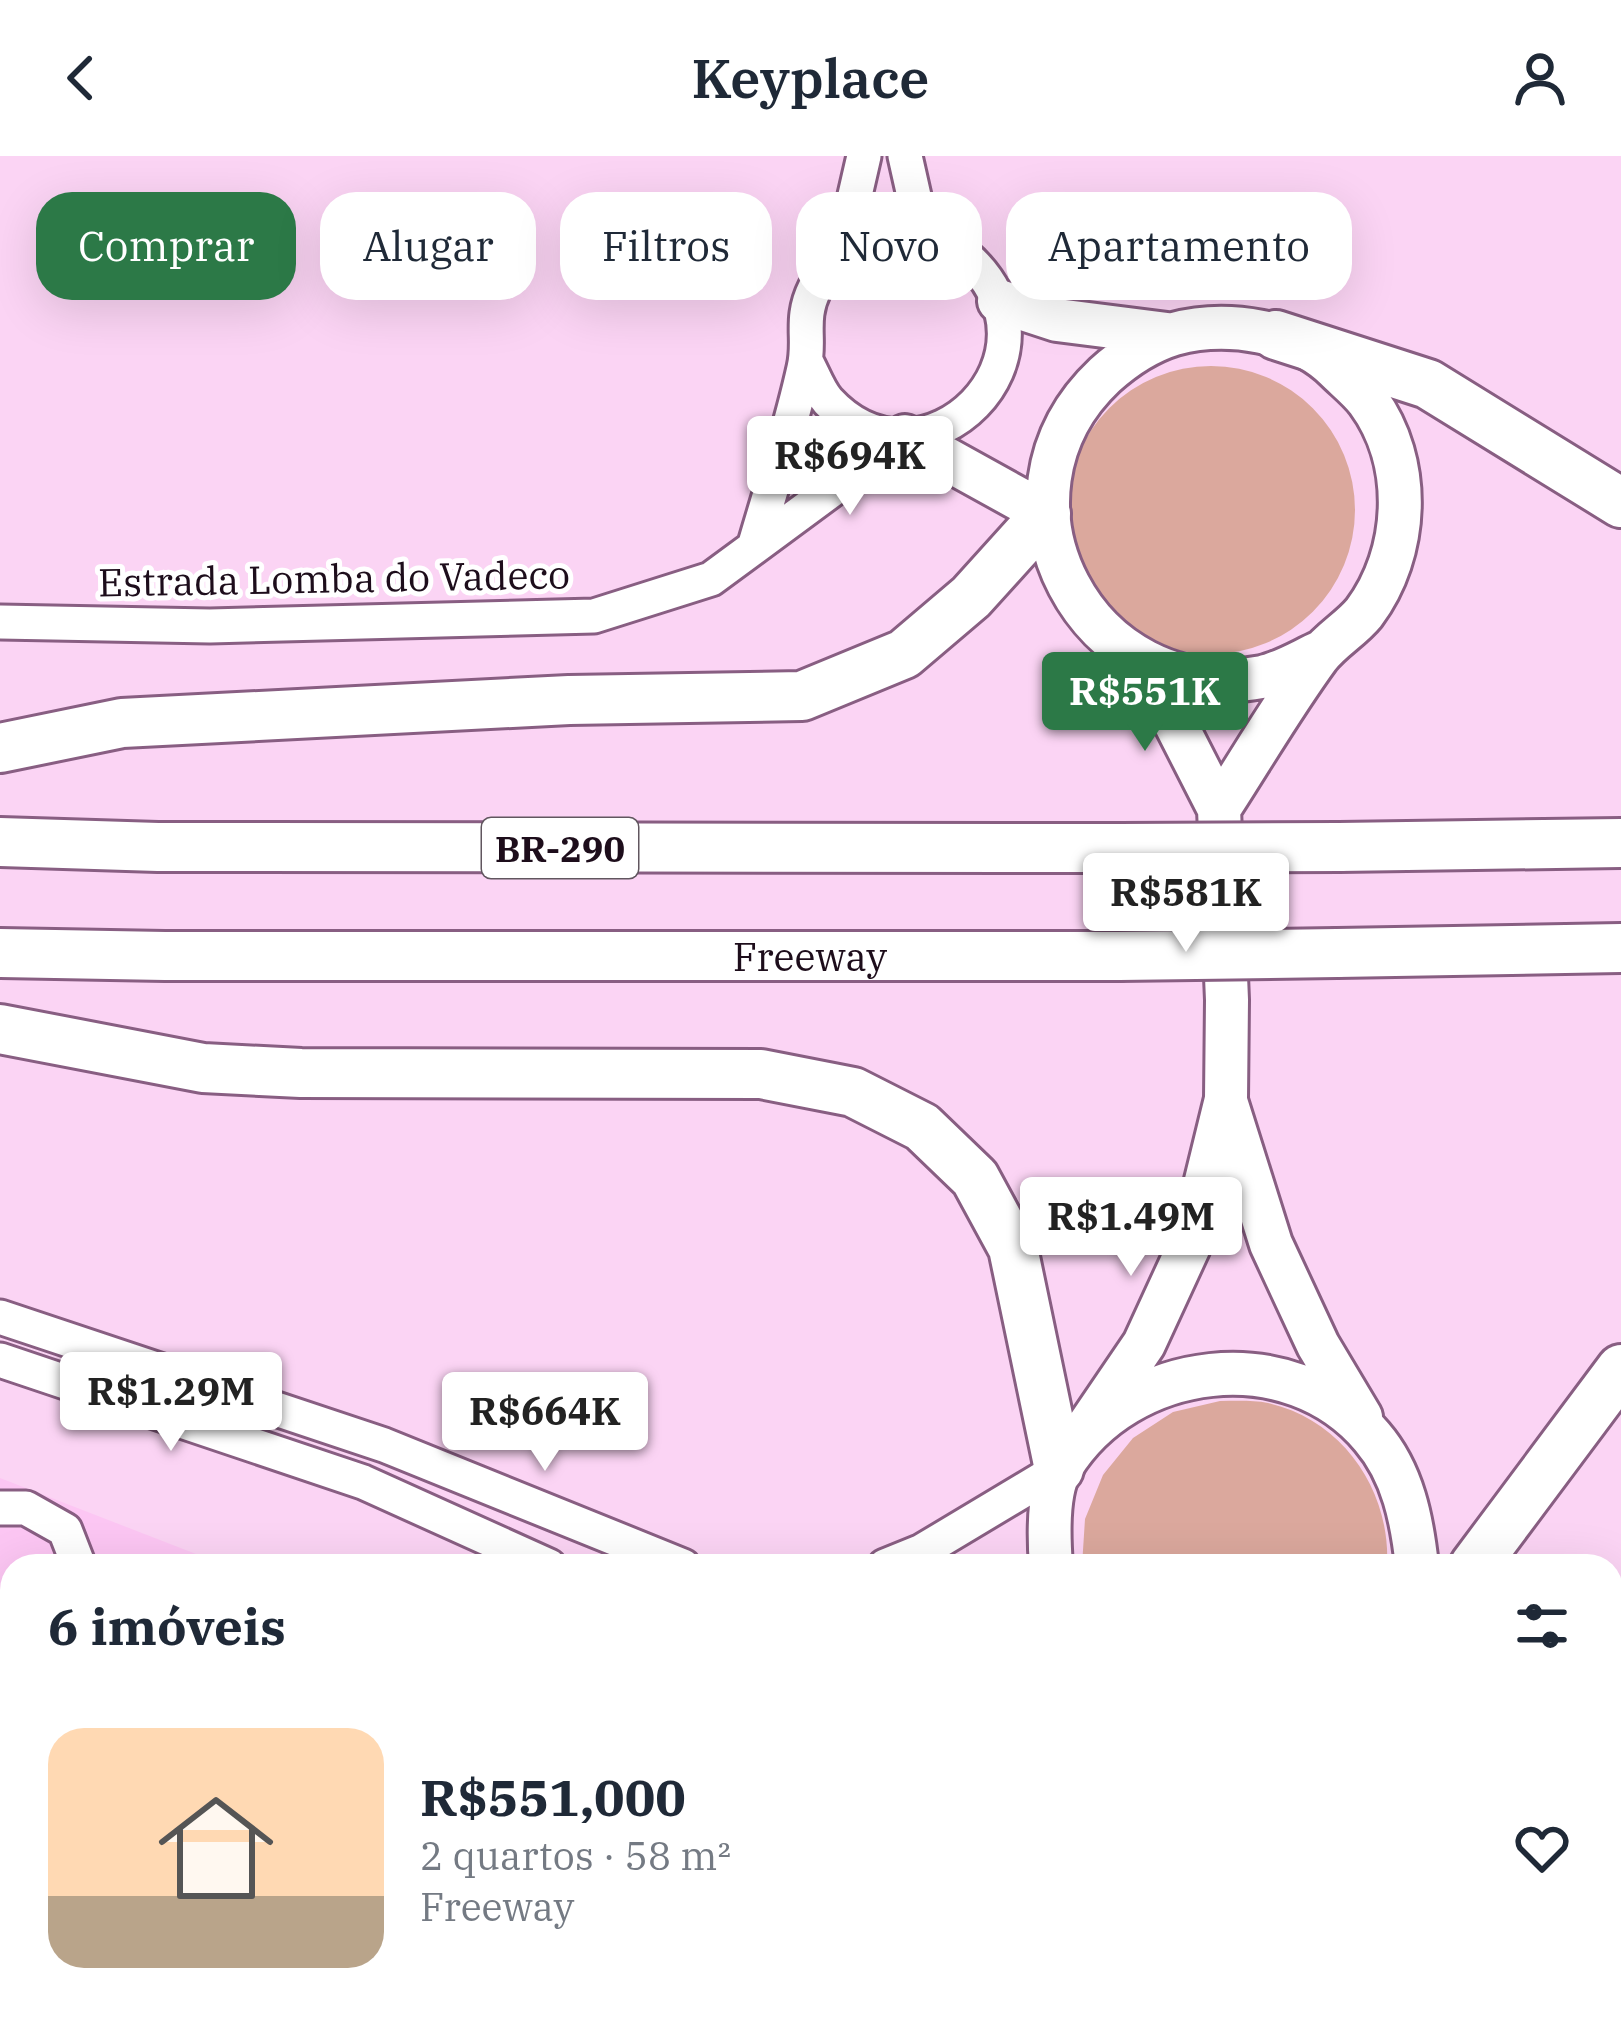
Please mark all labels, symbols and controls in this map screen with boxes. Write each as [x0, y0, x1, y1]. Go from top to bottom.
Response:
text: Keyplace [692, 43, 929, 113]
icon: back [48, 45, 114, 111]
icon: person [1507, 45, 1573, 111]
chip: Comprar [36, 192, 296, 300]
chip: Alugar [320, 192, 536, 300]
chip: Filtros [560, 192, 772, 300]
chip: Novo [796, 192, 982, 300]
chip: Apartamento [1006, 192, 1352, 300]
pin: R$694K [752, 416, 948, 518]
text: R$694K [774, 429, 926, 480]
street label: Estrada Lomba do Vadeco [97, 548, 571, 608]
pin: R$551K [1047, 652, 1243, 754]
text: R$551K [1069, 665, 1221, 716]
road number: BR-290 [482, 818, 638, 878]
pin: R$581K [1088, 853, 1284, 955]
text: R$581K [1110, 866, 1262, 917]
street label: Freeway [733, 931, 887, 982]
pin: R$1.49M [1020, 1177, 1242, 1279]
text: R$1.49M [1047, 1190, 1215, 1241]
pin: R$1.29M [60, 1352, 282, 1454]
text: R$1.29M [87, 1365, 255, 1416]
pin: R$664K [447, 1372, 643, 1474]
text: R$664K [469, 1385, 621, 1436]
text: 6 imóveis [48, 1593, 286, 1659]
icon: filters [1509, 1593, 1575, 1659]
text: R$551,000 [420, 1764, 686, 1830]
icon: home [144, 1776, 288, 1920]
icon: heart [1509, 1815, 1575, 1881]
text: 2 quartos · 58 m² [420, 1830, 731, 1881]
text: Freeway [420, 1881, 574, 1932]

